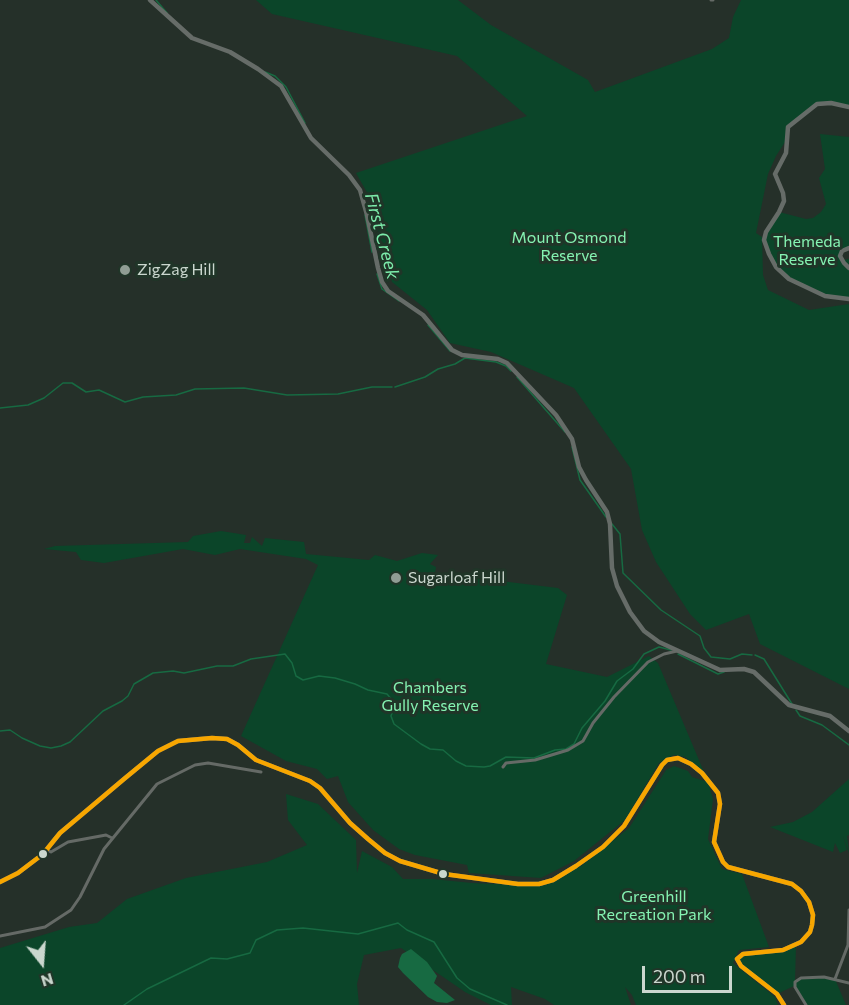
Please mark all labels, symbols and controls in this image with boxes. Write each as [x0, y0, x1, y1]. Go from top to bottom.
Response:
water label: First Creek [360, 190, 404, 282]
park label: Mount Osmond Reserve [512, 228, 626, 266]
park label: Themeda Reserve [773, 232, 841, 270]
place label: ZigZag Hill [137, 260, 216, 280]
marker: ZigZag Hill [118, 263, 132, 277]
place label: Sugarloaf Hill [408, 568, 505, 588]
marker: Sugarloaf Hill [389, 571, 403, 585]
park label: Chambers Gully Reserve [381, 678, 479, 716]
unlabelled marker [37, 848, 49, 860]
unlabelled marker [437, 868, 449, 880]
park label: Greenhill Recreation Park [596, 887, 712, 925]
north arrow [12, 933, 72, 993]
scale bar [645, 954, 735, 992]
text: 200 m [653, 965, 706, 987]
text: N [39, 970, 56, 992]

